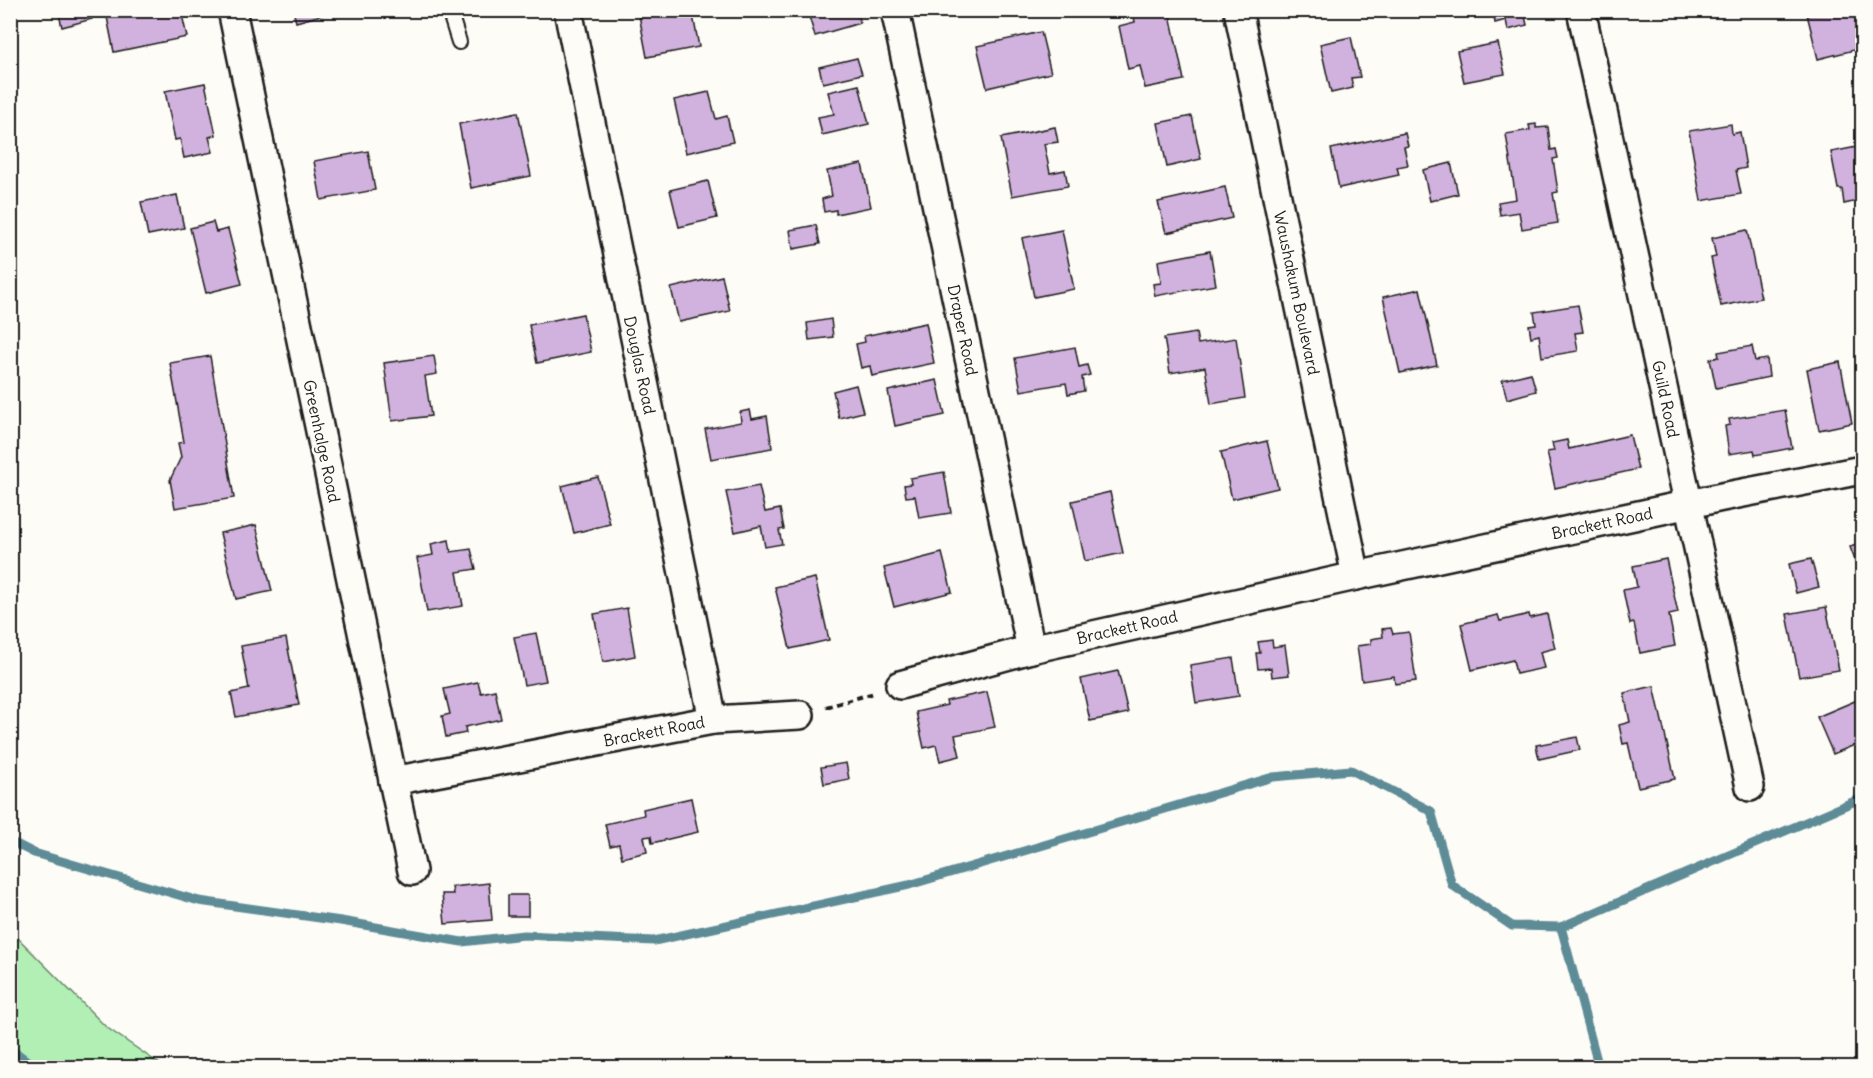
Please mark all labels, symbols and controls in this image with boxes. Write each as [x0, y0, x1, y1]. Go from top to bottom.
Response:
street label: Waushakum Boulevard [1270, 209, 1324, 377]
street label: Draper Road [944, 283, 982, 377]
street label: Douglas Road [620, 314, 660, 416]
street label: Guild Road [1648, 358, 1684, 440]
street label: Greenhalge Road [299, 378, 345, 504]
street label: Brackett Road [1550, 503, 1654, 543]
street label: Brackett Road [1075, 606, 1179, 648]
street label: Brackett Road [602, 711, 706, 751]

